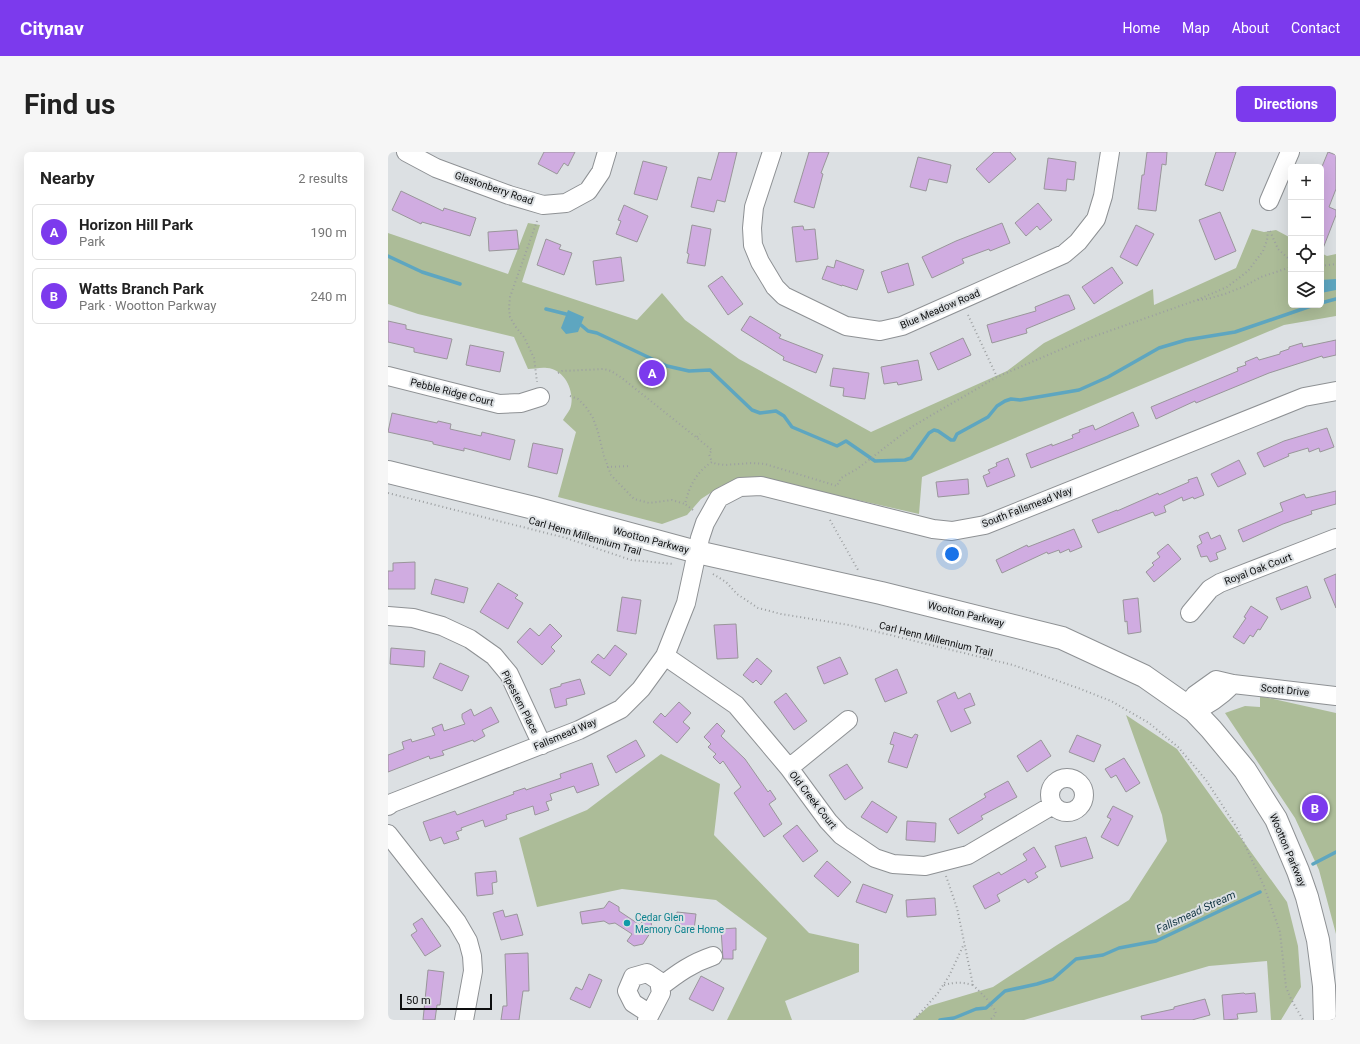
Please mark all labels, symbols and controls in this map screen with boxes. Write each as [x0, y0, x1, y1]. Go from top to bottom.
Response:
text: Citynav [20, 17, 84, 40]
text: Home [1122, 20, 1160, 36]
text: Map [1182, 20, 1210, 36]
text: About [1232, 20, 1269, 36]
text: Contact [1291, 20, 1340, 36]
button: Directions [1236, 86, 1336, 122]
text: Find us [24, 88, 115, 121]
map controls [1288, 164, 1324, 308]
button: + [1288, 164, 1324, 200]
text: Nearby [40, 168, 95, 188]
street label: Glastonberry Road [453, 169, 535, 207]
text: 2 results [298, 171, 348, 186]
button: − [1288, 200, 1324, 236]
text: Horizon Hill Park [79, 216, 193, 234]
text: A [50, 225, 58, 240]
text: 190 m [310, 225, 347, 240]
text: Park [79, 234, 105, 249]
button: locate [1288, 236, 1324, 272]
button: layers [1288, 272, 1324, 308]
text: Watts Branch Park [79, 280, 204, 298]
street label: Blue Meadow Road [898, 287, 982, 331]
text: B [50, 289, 58, 304]
text: 240 m [310, 289, 347, 304]
text: Park · Wootton Parkway [79, 298, 217, 313]
pin: A [639, 358, 665, 388]
street label: Pebble Ridge Court [409, 376, 495, 408]
street label: South Fallsmead Way [980, 485, 1074, 529]
street label: Carl Henn Millennium Trail [527, 515, 643, 557]
street label: Wootton Parkway [612, 525, 690, 555]
your location [942, 544, 962, 564]
street label: Royal Oak Court [1223, 551, 1293, 587]
street label: Wootton Parkway [927, 599, 1005, 629]
street label: Carl Henn Millennium Trail [878, 620, 994, 658]
street label: Pipestem Place [499, 669, 541, 735]
street label: Scott Drive [1260, 682, 1310, 698]
street label: Fallsmead Way [532, 716, 598, 752]
street label: Old Creek Court [787, 769, 839, 831]
pin: B [1302, 793, 1328, 823]
street label: Wootton Parkway [1268, 812, 1308, 888]
water label: Fallsmead Stream [1154, 888, 1238, 936]
place label: Cedar Glen Memory Care Home [635, 912, 724, 935]
marker: Cedar Glen Memory Care Home [622, 918, 632, 928]
scale bar [400, 992, 492, 1011]
text: 50 m [406, 994, 431, 1007]

